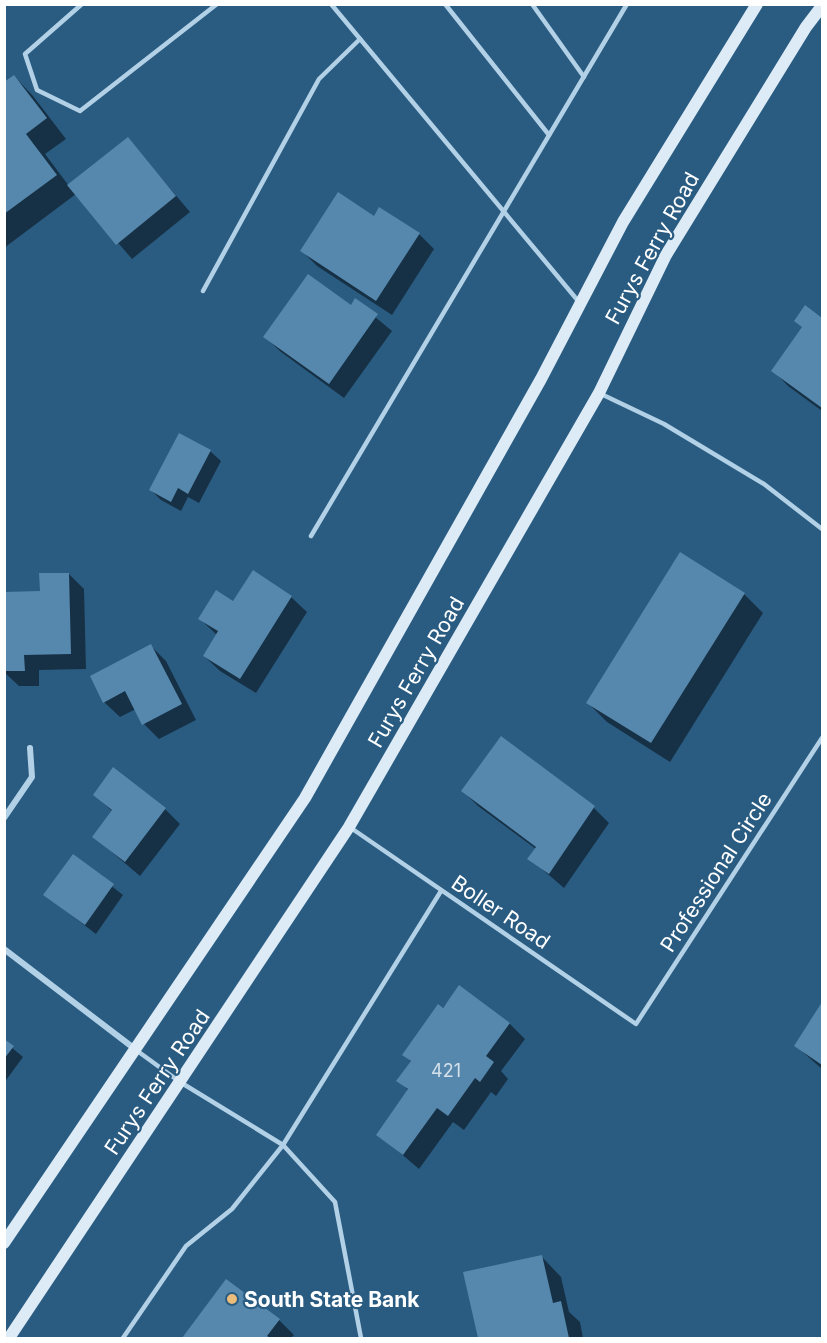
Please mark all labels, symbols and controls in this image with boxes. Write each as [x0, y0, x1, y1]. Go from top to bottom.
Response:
street label: Furys Ferry Road [600, 168, 704, 328]
street label: Furys Ferry Road [363, 592, 469, 752]
street label: Professional Circle [655, 787, 777, 957]
street label: Boller Road [447, 870, 555, 954]
street label: Furys Ferry Road [99, 1005, 215, 1159]
house number: 421 [431, 1060, 461, 1081]
place label: South State Bank [244, 1287, 420, 1312]
marker: South State Bank [225, 1292, 239, 1306]

